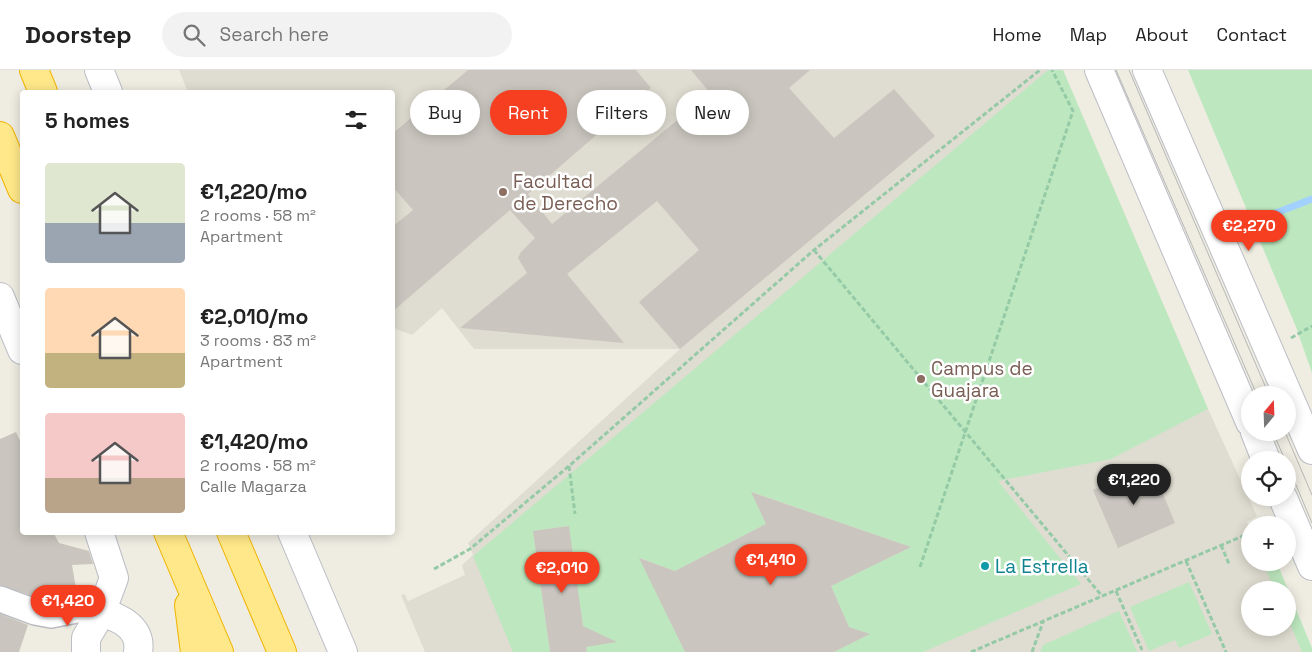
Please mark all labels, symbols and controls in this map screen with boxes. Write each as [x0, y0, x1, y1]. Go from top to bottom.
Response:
search box [162, 12, 512, 57]
text: Doorstep [25, 19, 132, 50]
icon: search [180, 21, 208, 49]
text: Search here [220, 22, 329, 47]
text: Home [993, 23, 1042, 46]
text: Map [1070, 23, 1107, 46]
text: About [1135, 23, 1189, 46]
text: Contact [1217, 23, 1287, 46]
chip: Buy [410, 90, 480, 135]
chip: Rent [490, 90, 567, 135]
chip: Filters [577, 90, 666, 135]
chip: New [676, 90, 749, 135]
icon: filters [342, 106, 370, 134]
text: 5 homes [45, 107, 130, 134]
place label: Facultad de Derecho [513, 169, 618, 216]
text: €1,220/mo [200, 178, 307, 205]
icon: home [85, 183, 145, 243]
marker: Facultad de Derecho [497, 186, 509, 198]
text: 2 rooms · 58 m² [200, 205, 316, 226]
pin: €2,270 [1208, 210, 1290, 252]
text: €2,270 [1222, 215, 1276, 236]
text: Apartment [200, 226, 283, 247]
text: €2,010/mo [200, 303, 308, 330]
icon: home [85, 308, 145, 368]
text: 3 rooms · 83 m² [200, 330, 316, 351]
text: Apartment [200, 351, 283, 372]
place label: Campus de Guajara [931, 356, 1033, 403]
marker: Campus de Guajara [915, 373, 927, 385]
north arrow [1241, 386, 1296, 441]
map controls [1241, 386, 1296, 636]
text: €1,420/mo [200, 428, 308, 455]
icon: home [85, 433, 145, 493]
button: locate [1241, 451, 1296, 506]
text: 2 rooms · 58 m² [200, 455, 316, 476]
pin: €1,220 [1093, 464, 1175, 506]
text: €1,220 [1108, 469, 1160, 490]
text: Calle Magarza [200, 476, 307, 497]
button: + [1241, 516, 1296, 571]
pin: €1,410 [730, 544, 812, 586]
text: €1,410 [746, 549, 796, 570]
pin: €2,010 [521, 552, 603, 594]
place label: La Estrella [995, 554, 1089, 579]
text: €2,010 [536, 557, 588, 578]
marker: La Estrella [979, 560, 991, 572]
button: − [1241, 581, 1296, 636]
pin: €1,420 [27, 584, 109, 627]
text: €1,420 [42, 590, 94, 611]

